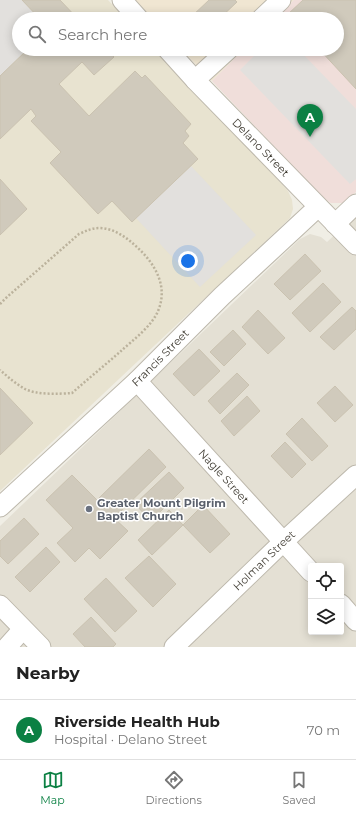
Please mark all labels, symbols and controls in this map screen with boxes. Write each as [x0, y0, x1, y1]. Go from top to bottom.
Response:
search box [12, 12, 344, 56]
icon: search [26, 23, 48, 45]
text: Search here [58, 25, 147, 44]
pin: A [297, 104, 323, 137]
street label: Delano Street [229, 115, 293, 180]
your location [178, 251, 198, 271]
street label: Francis Street [129, 326, 192, 389]
street label: Nagle Street [196, 446, 253, 507]
place label: Greater Mount Pilgrim Baptist Church [97, 496, 226, 523]
marker: Greater Mount Pilgrim Baptist Church [84, 504, 94, 514]
street label: Holman Street [230, 527, 298, 593]
map controls [308, 563, 344, 635]
button: locate [308, 563, 344, 599]
button: layers [308, 599, 344, 635]
text: Nearby [16, 663, 80, 683]
text: Riverside Health Hub [54, 712, 220, 731]
text: A [24, 722, 34, 738]
text: 70 m [307, 722, 340, 738]
text: Hospital · Delano Street [54, 731, 207, 747]
tab: Map [40, 769, 65, 807]
tab: Directions [146, 769, 202, 807]
tab: Saved [283, 769, 316, 807]

